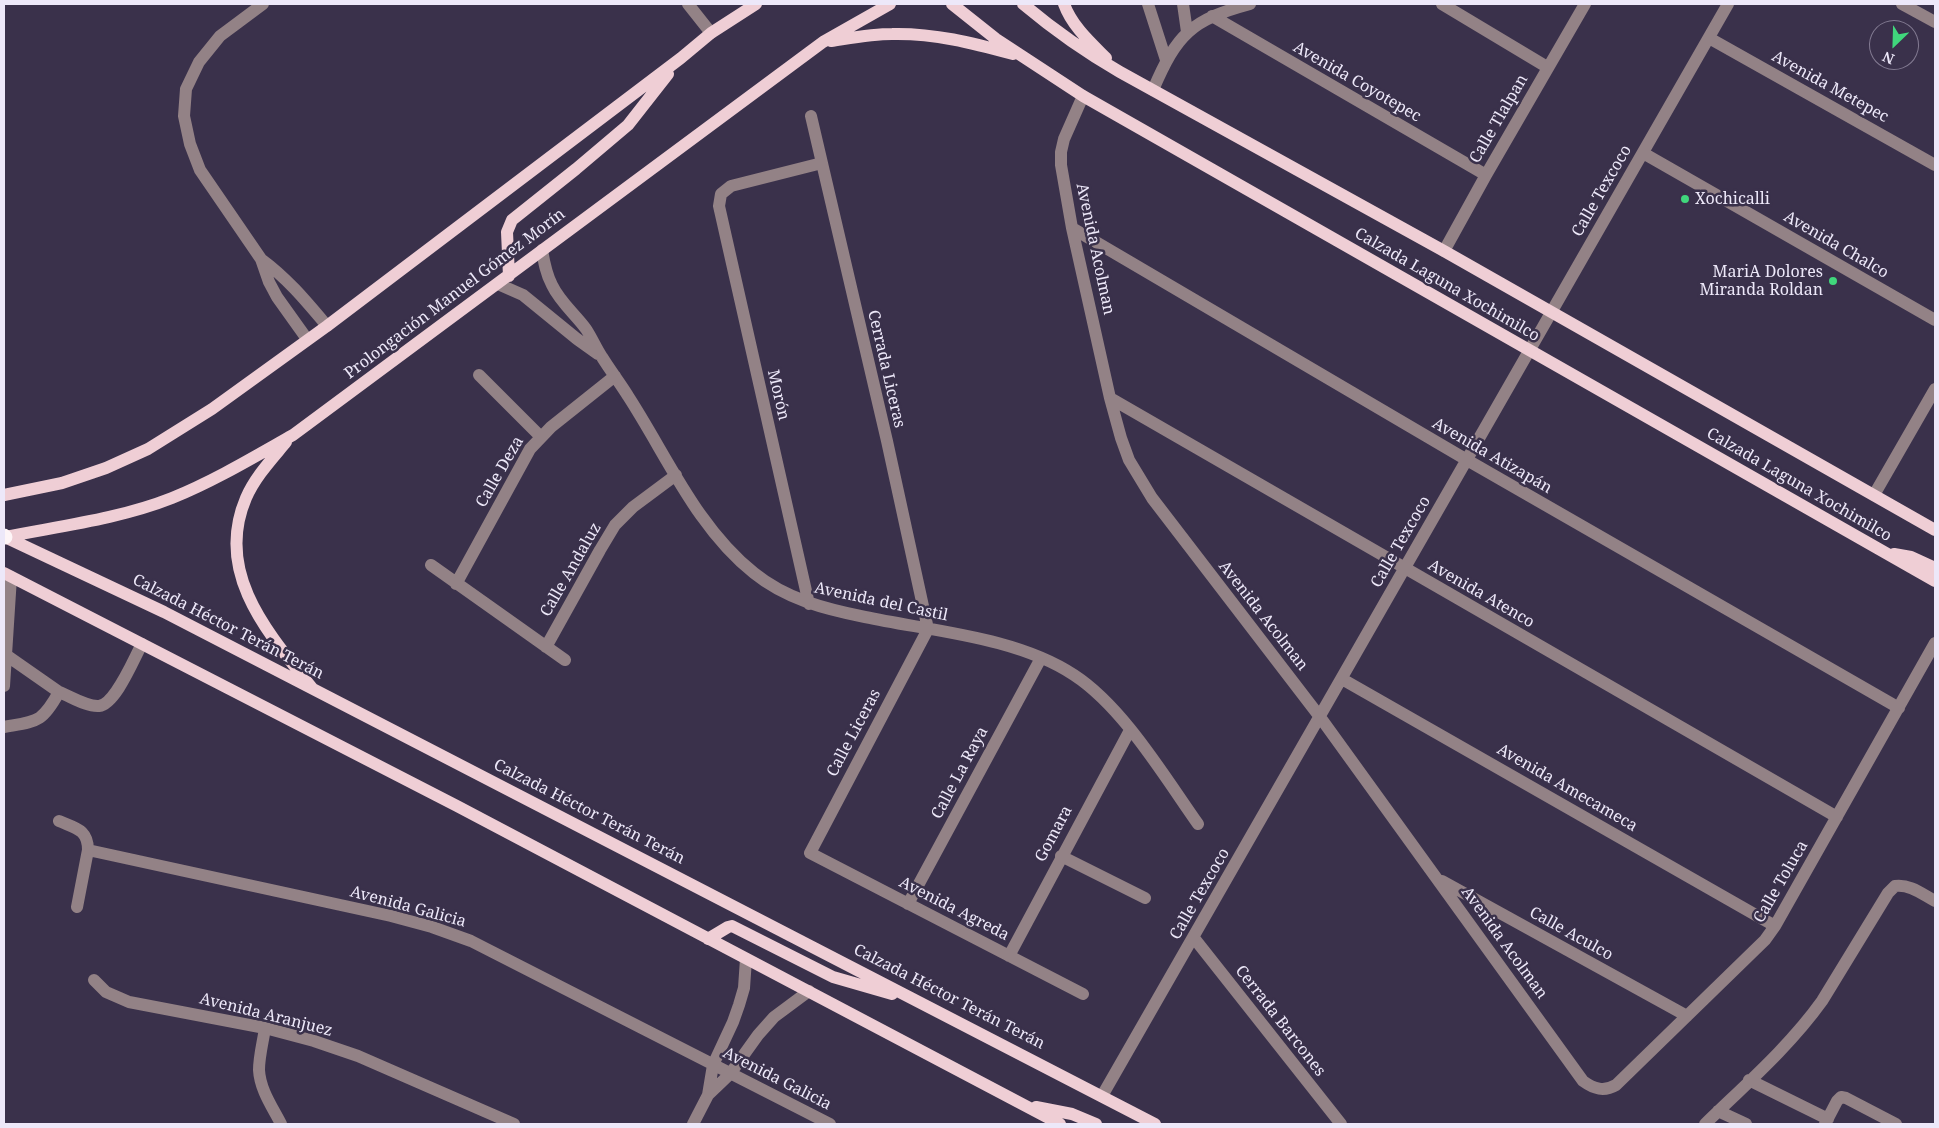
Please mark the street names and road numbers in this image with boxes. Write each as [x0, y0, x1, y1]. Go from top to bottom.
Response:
street label: Avenida Coyotepec [1290, 38, 1424, 126]
street label: Avenida Metepec [1768, 47, 1892, 127]
street label: Calle Tlalpan [1466, 71, 1532, 167]
street label: Calle Texcoco [1568, 142, 1636, 240]
street label: Avenida Acolman [1072, 181, 1118, 317]
street label: Prolongación Manuel Gómez Morín [341, 205, 569, 383]
street label: Avenida Chalco [1780, 207, 1892, 283]
street label: Calzada Laguna Xochimilco [1351, 224, 1543, 346]
street label: Cerrada Liceras [863, 308, 909, 430]
street label: Morón [763, 368, 793, 422]
street label: Avenida Atizapán [1429, 414, 1555, 498]
street label: Calzada Laguna Xochimilco [1703, 424, 1895, 546]
street label: Calle Deza [472, 433, 528, 511]
street label: Calle Texcoco [1367, 493, 1435, 591]
street label: Calle Andaluz [536, 520, 606, 620]
street label: Avenida Atenco [1424, 556, 1538, 632]
street label: Avenida Acolman [1214, 557, 1312, 675]
street label: Calzada Héctor Terán Terán [129, 570, 327, 684]
street label: Avenida del Castil [813, 578, 949, 626]
street label: Calle Liceras [823, 686, 885, 780]
street label: Calle La Raya [928, 724, 992, 822]
street label: Avenida Amecameca [1493, 740, 1641, 836]
street label: Calzada Héctor Terán Terán [490, 755, 688, 869]
street label: Gomara [1031, 803, 1077, 865]
street label: Calle Toluca [1750, 837, 1812, 927]
street label: Calle Texcoco [1166, 845, 1234, 943]
street label: Avenida Agreda [896, 873, 1012, 945]
street label: Avenida Galicia [348, 882, 468, 932]
street label: Avenida Acolman [1457, 883, 1551, 1003]
street label: Calle Aculco [1526, 903, 1616, 965]
street label: Calzada Héctor Terán Terán [850, 940, 1048, 1054]
street label: Cerrada Barcones [1231, 962, 1329, 1080]
street label: Avenida Aranjuez [198, 989, 334, 1041]
street label: Avenida Galicia [720, 1043, 834, 1115]

